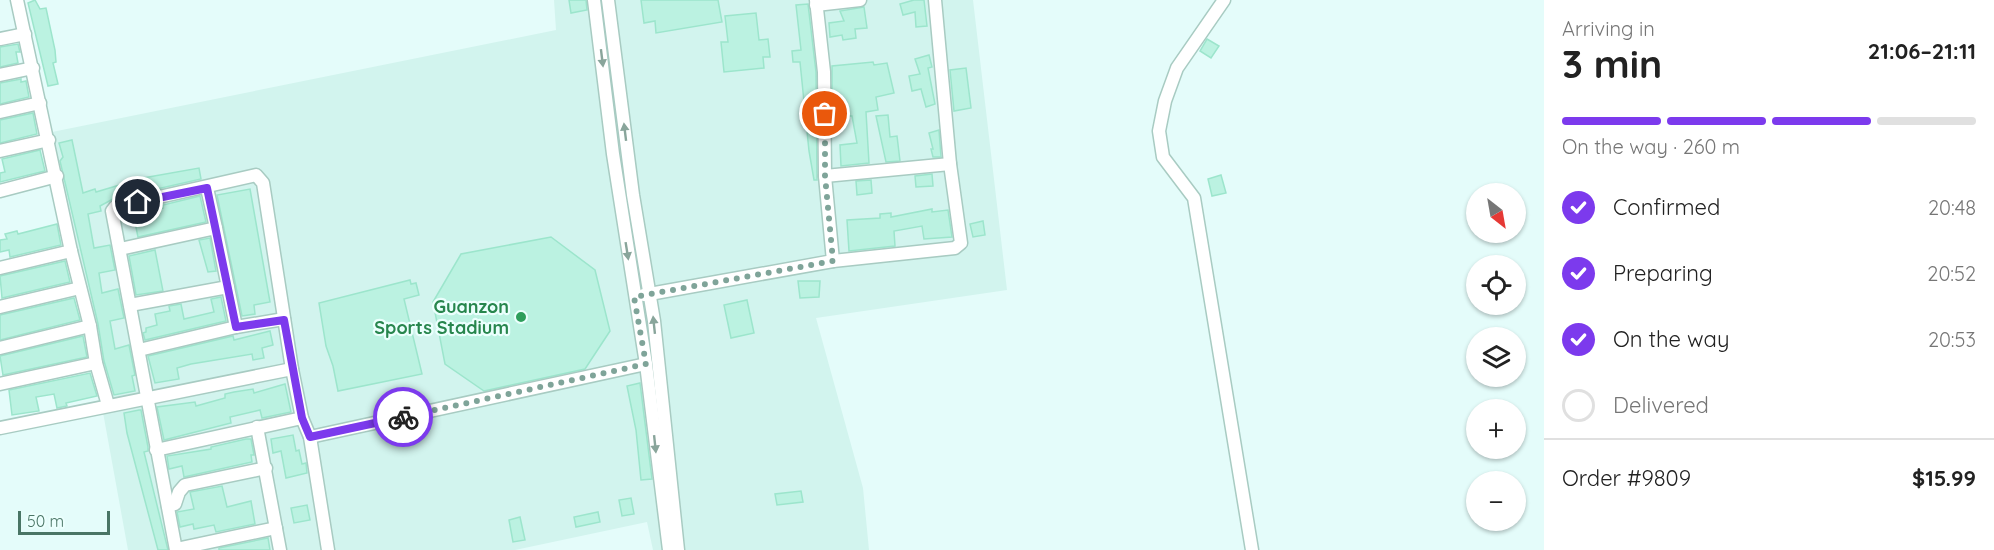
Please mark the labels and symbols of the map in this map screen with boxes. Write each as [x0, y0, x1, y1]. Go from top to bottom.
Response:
one-way arrow [597, 49, 606, 68]
pin [799, 88, 850, 139]
one-way arrow [621, 122, 630, 141]
pin [112, 176, 163, 227]
north arrow [1466, 183, 1526, 243]
one-way arrow [623, 242, 632, 261]
place label: Guanzon Sports Stadium [374, 295, 509, 339]
marker: Guanzon Sports Stadium [514, 310, 528, 324]
one-way arrow [649, 315, 659, 334]
courier [373, 387, 433, 447]
one-way arrow [650, 435, 660, 454]
scale bar [18, 508, 110, 536]

